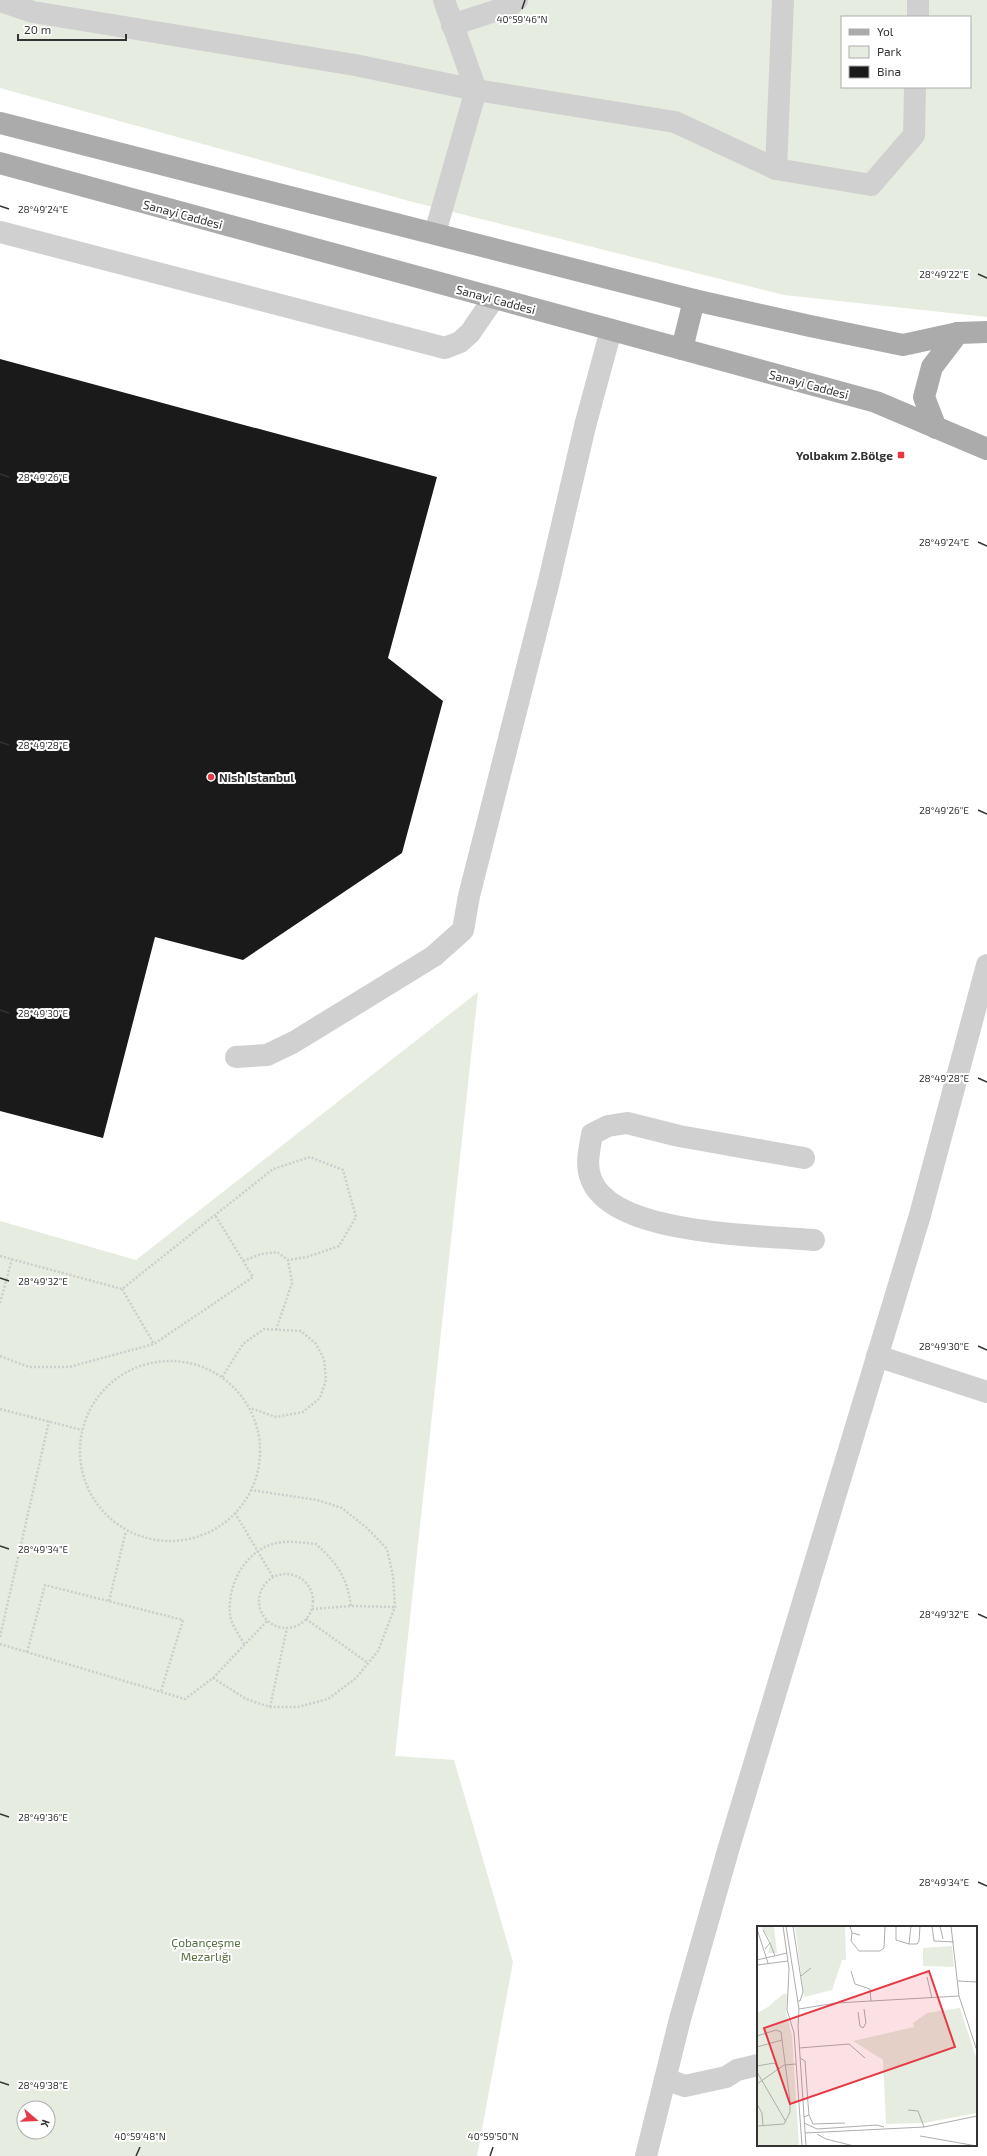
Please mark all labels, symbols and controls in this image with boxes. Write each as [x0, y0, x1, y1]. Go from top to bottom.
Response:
text: 40°59'46"N [496, 13, 548, 25]
scale bar [18, 16, 126, 42]
legend [841, 16, 971, 88]
text: 20 m [24, 22, 51, 36]
text: Yol [877, 24, 894, 38]
text: Park [877, 44, 902, 58]
text: Bina [877, 64, 901, 78]
street label: Sanayi Caddesi [142, 197, 224, 231]
text: 28°49'24"E [18, 203, 68, 215]
text: 28°49'22"E [919, 268, 969, 280]
street label: Sanayi Caddesi [455, 282, 537, 316]
street label: Sanayi Caddesi [768, 367, 850, 401]
place label: Yolbakım 2.Bölge [796, 448, 893, 462]
marker: Yolbakım 2.Bölge [896, 450, 906, 460]
text: 28°49'26"E [18, 471, 68, 483]
text: 28°49'24"E [919, 536, 969, 548]
text: 28°49'28"E [18, 739, 68, 751]
place label: Nish Istanbul [219, 770, 294, 784]
marker: Nish Istanbul [206, 772, 216, 782]
text: 28°49'26"E [919, 804, 969, 816]
text: 28°49'30"E [18, 1007, 68, 1019]
text: 28°49'28"E [919, 1072, 969, 1084]
text: 28°49'32"E [18, 1275, 68, 1287]
text: 28°49'30"E [919, 1340, 969, 1352]
text: 28°49'34"E [18, 1543, 68, 1555]
text: 28°49'32"E [919, 1608, 969, 1620]
text: 28°49'36"E [18, 1811, 68, 1823]
text: 28°49'34"E [919, 1876, 969, 1888]
inset map [757, 1926, 977, 2146]
park label: Çobançeşme Mezarlığı [171, 1935, 241, 1963]
text: 28°49'38"E [18, 2079, 68, 2091]
north arrow [16, 2100, 56, 2140]
text: K [39, 2118, 53, 2129]
text: 40°59'48"N [114, 2130, 166, 2142]
text: 40°59'50"N [468, 2130, 518, 2142]

